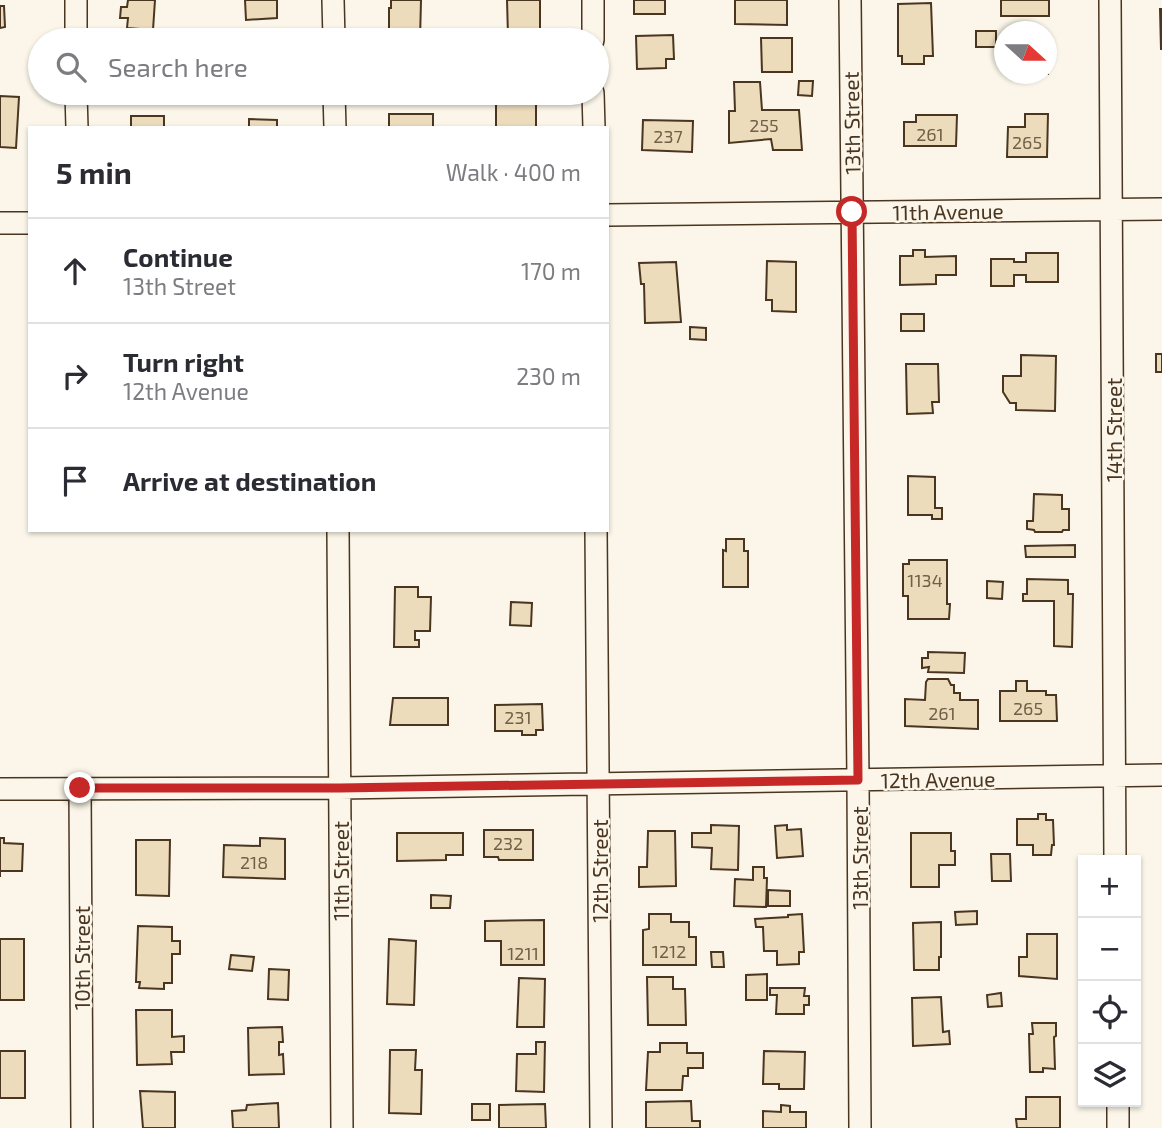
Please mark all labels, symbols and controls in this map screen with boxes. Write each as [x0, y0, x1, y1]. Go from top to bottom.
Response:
north arrow [994, 21, 1057, 84]
search box [28, 28, 609, 105]
icon: search [52, 48, 90, 86]
text: Search here [108, 51, 248, 82]
street label: 13th Street [838, 71, 864, 175]
house number: 255 [749, 114, 779, 136]
house number: 261 [916, 123, 944, 145]
house number: 237 [653, 125, 683, 147]
house number: 265 [1012, 131, 1042, 153]
text: 5 min [56, 154, 132, 190]
text: Walk · 400 m [446, 158, 581, 186]
route start [836, 196, 867, 227]
street label: 11th Avenue [892, 198, 1004, 224]
text: Continue [123, 241, 233, 272]
icon: ahead [56, 252, 94, 290]
text: 170 m [521, 257, 581, 285]
text: 13th Street [123, 272, 236, 300]
text: Turn right [123, 346, 244, 377]
icon: right [56, 357, 94, 395]
text: 230 m [516, 362, 581, 390]
text: 12th Avenue [123, 377, 249, 405]
street label: 14th Street [1101, 378, 1126, 482]
icon: arrive [56, 462, 94, 500]
text: Arrive at destination [123, 465, 376, 496]
house number: 1134 [907, 569, 943, 591]
house number: 265 [1013, 697, 1043, 719]
house number: 261 [928, 702, 956, 724]
house number: 231 [504, 706, 532, 728]
street label: 12th Avenue [880, 765, 996, 793]
route end [64, 772, 95, 803]
street label: 13th Street [847, 806, 872, 910]
street label: 12th Street [587, 819, 612, 923]
street label: 11th Street [328, 821, 353, 921]
house number: 232 [493, 832, 523, 854]
house number: 218 [240, 851, 268, 873]
map controls [1078, 855, 1141, 1107]
button: + [1078, 855, 1141, 918]
street label: 10th Street [69, 906, 94, 1010]
button: − [1078, 918, 1141, 981]
house number: 1212 [652, 940, 686, 962]
house number: 1211 [507, 942, 539, 964]
button: locate [1078, 981, 1141, 1044]
button: layers [1078, 1044, 1141, 1107]

